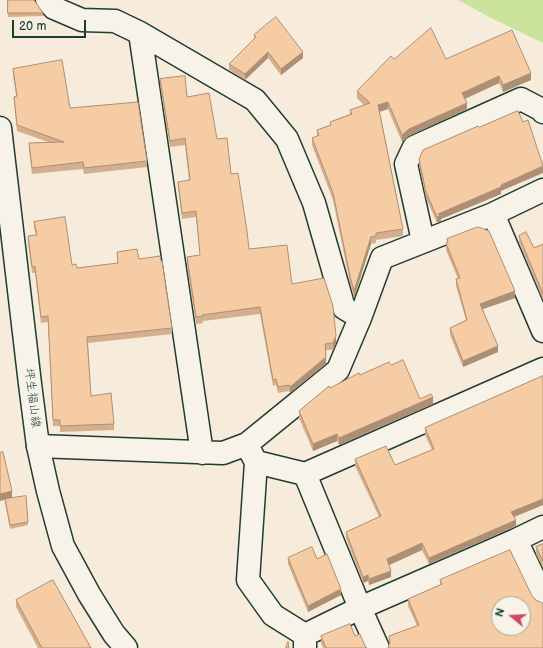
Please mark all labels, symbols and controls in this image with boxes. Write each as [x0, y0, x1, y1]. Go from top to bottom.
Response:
scale bar [14, 12, 88, 38]
text: 20 m [19, 19, 46, 34]
street label: 坪生福山線 [21, 367, 43, 429]
north arrow [491, 596, 531, 636]
text: N [493, 607, 508, 618]

